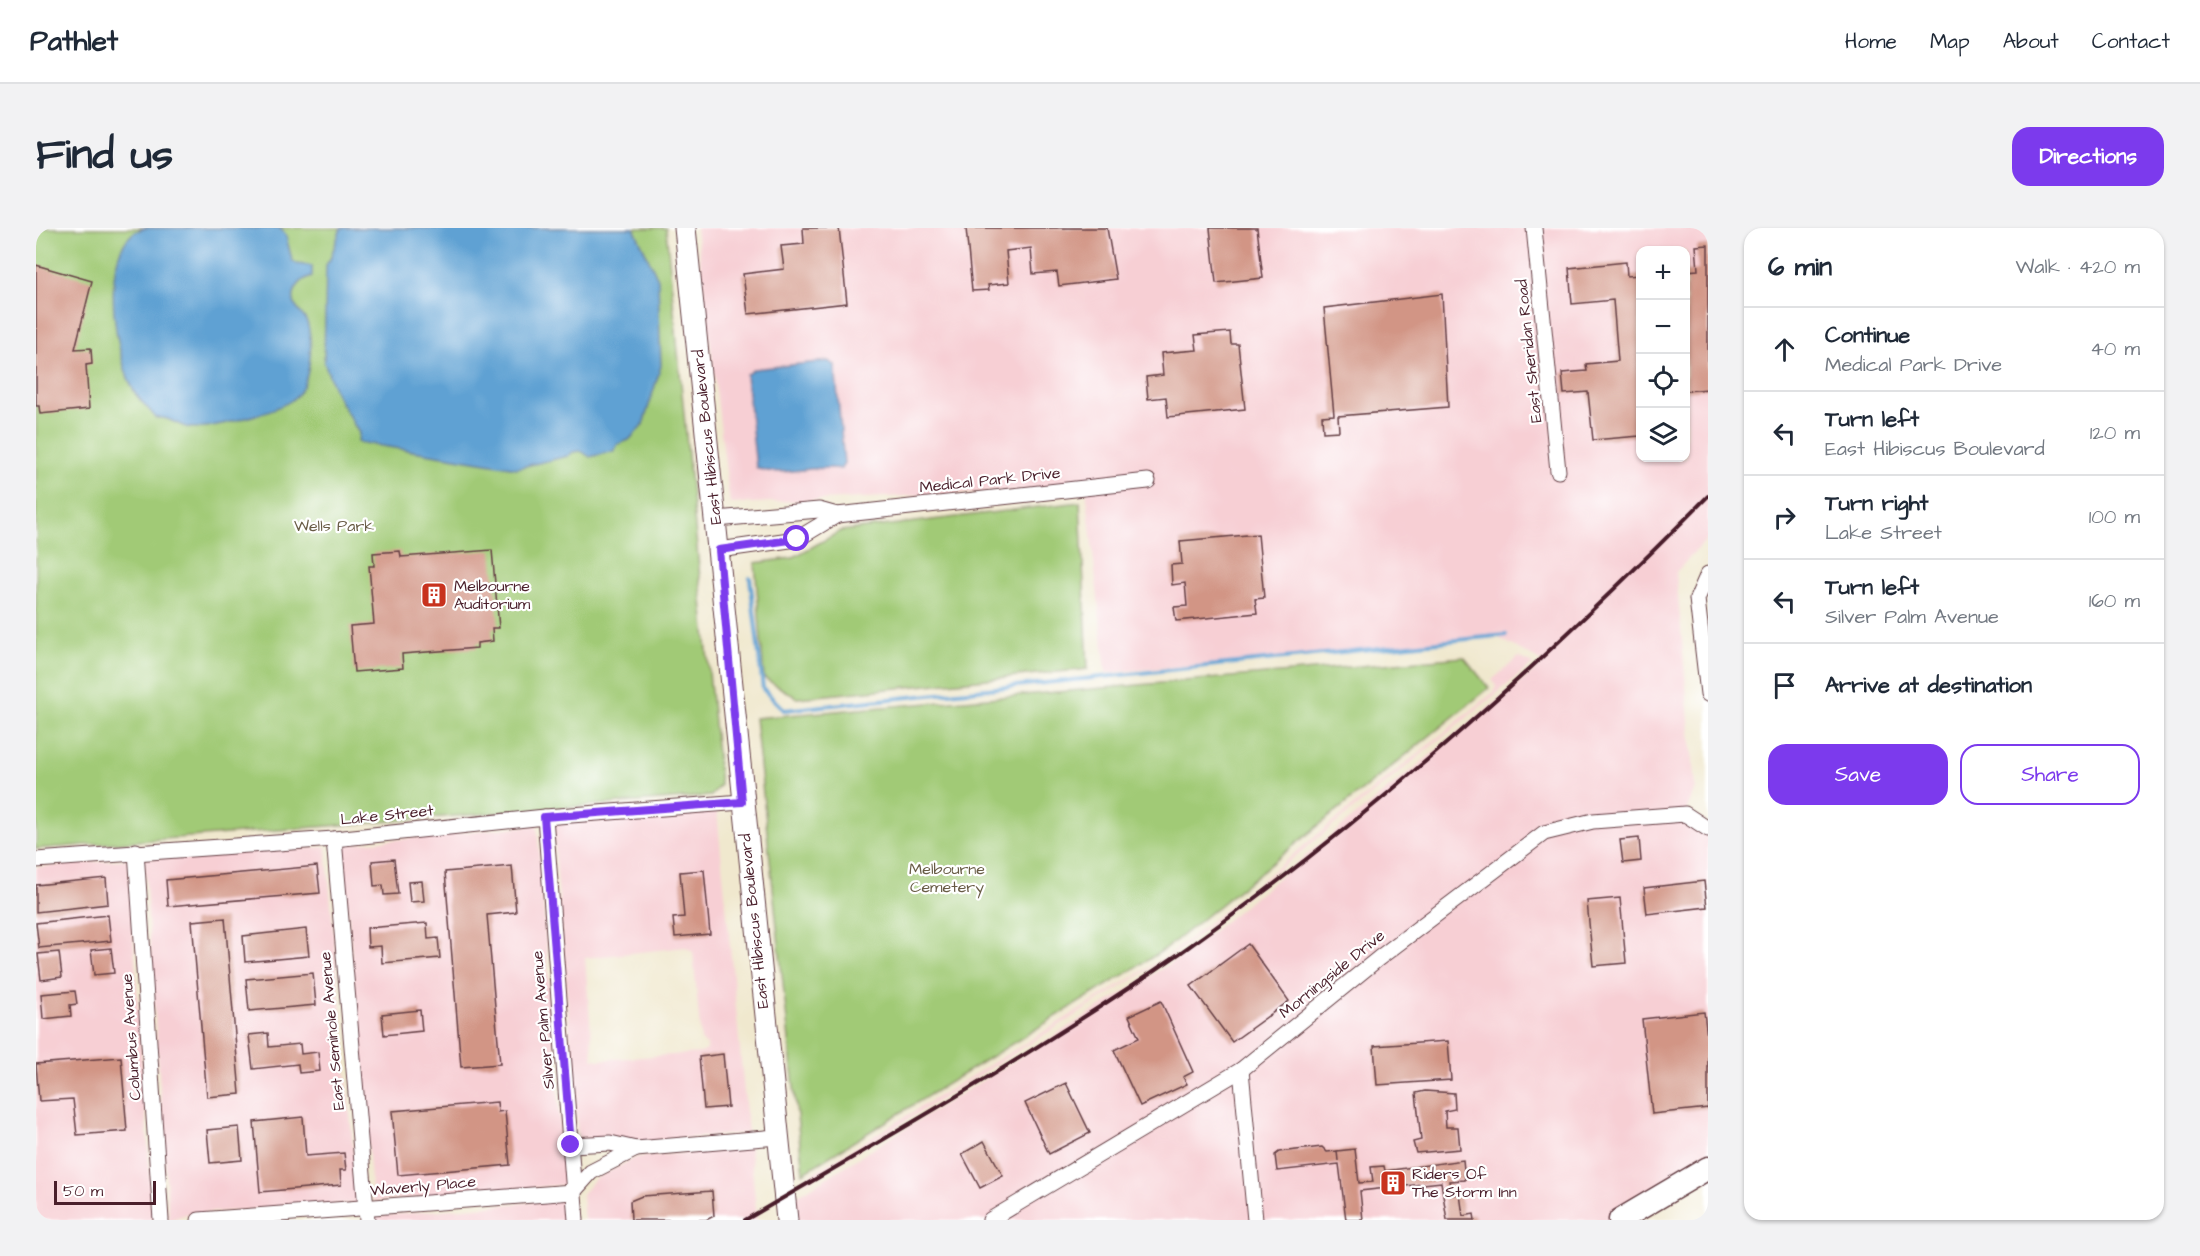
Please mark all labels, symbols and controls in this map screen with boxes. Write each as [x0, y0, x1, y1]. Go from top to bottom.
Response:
text: Pathlet [30, 22, 118, 61]
text: Home [1845, 27, 1897, 56]
text: Map [1930, 27, 1970, 56]
text: About [2003, 27, 2059, 56]
text: Contact [2092, 27, 2170, 56]
text: Find us [36, 127, 173, 185]
button: Directions [2012, 127, 2164, 186]
map controls [1636, 246, 1690, 462]
button: + [1636, 246, 1690, 300]
text: 6 min [1768, 249, 1832, 285]
text: Walk · 420 m [2016, 253, 2140, 281]
street label: East Sheridan Road [1511, 278, 1547, 424]
button: − [1636, 300, 1690, 354]
text: Continue [1825, 320, 1910, 351]
icon: ahead [1768, 333, 1801, 366]
text: 40 m [2090, 335, 2140, 363]
street label: East Hibiscus Boulevard [687, 348, 727, 526]
text: Medical Park Drive [1825, 351, 2002, 379]
button: locate [1636, 354, 1690, 408]
text: Turn left [1825, 404, 1919, 435]
button: layers [1636, 408, 1690, 462]
icon: left [1768, 417, 1801, 450]
text: 120 m [2090, 419, 2140, 447]
text: East Hibiscus Boulevard [1825, 435, 2045, 463]
street label: Medical Park Drive [918, 462, 1062, 498]
text: Turn right [1825, 488, 1928, 519]
icon: right [1768, 501, 1801, 534]
text: 100 m [2089, 503, 2140, 531]
park label: Wells Park [294, 515, 374, 537]
text: Lake Street [1825, 519, 1942, 547]
route start [783, 525, 809, 551]
text: Turn left [1825, 572, 1919, 603]
place label: Melbourne Auditorium [454, 575, 531, 615]
building icon: Melbourne Auditorium [419, 580, 449, 610]
icon: left [1768, 585, 1801, 618]
text: 160 m [2089, 587, 2140, 615]
text: Silver Palm Avenue [1825, 603, 1999, 631]
icon: arrive [1768, 669, 1801, 702]
text: Arrive at destination [1825, 670, 2032, 701]
button: Save [1768, 744, 1948, 805]
button: Share [1960, 744, 2140, 805]
street label: Lake Street [339, 799, 435, 831]
street label: East Hibiscus Boulevard [734, 832, 774, 1010]
park label: Melbourne Cemetery [909, 858, 985, 899]
street label: Morningside Drive [1275, 924, 1390, 1024]
street label: Silver Palm Avenue [526, 949, 560, 1090]
street label: East Seminole Avenue [314, 951, 350, 1111]
street label: Columbus Avenue [116, 973, 146, 1101]
route end [557, 1131, 583, 1157]
place label: Riders Of The Storm Inn [1412, 1163, 1517, 1203]
building icon: Riders Of The Storm Inn [1378, 1168, 1408, 1198]
street label: Waverly Place [369, 1170, 477, 1203]
scale bar [54, 1178, 156, 1206]
text: 50 m [63, 1180, 103, 1202]

